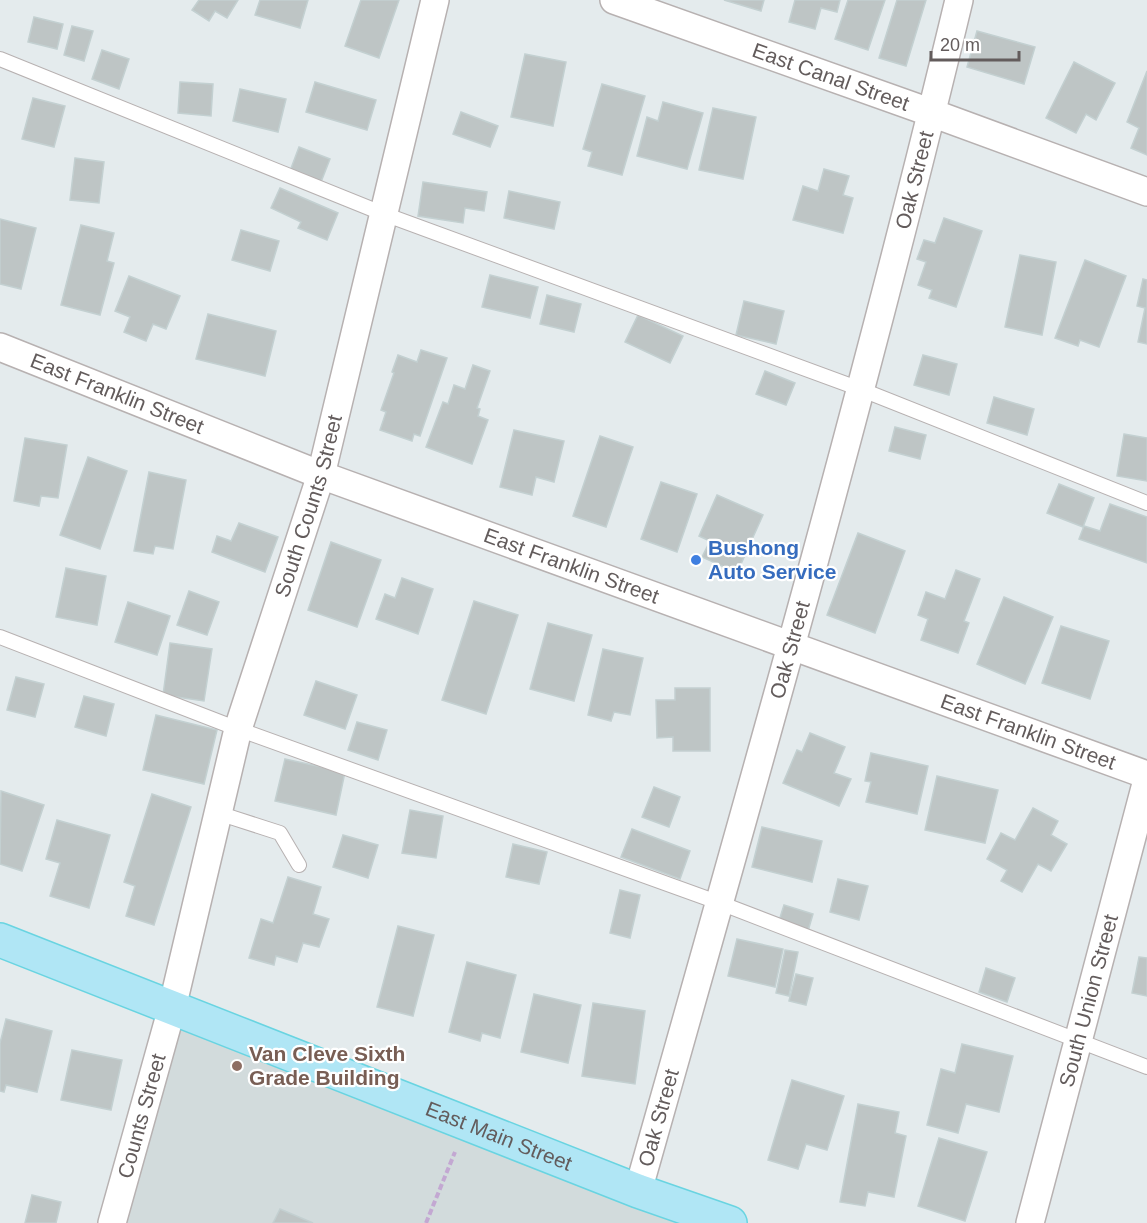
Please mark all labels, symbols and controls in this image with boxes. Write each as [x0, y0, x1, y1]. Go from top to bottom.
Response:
scale bar [931, 24, 1020, 62]
text: 20 m [940, 35, 980, 55]
street label: East Canal Street [749, 38, 912, 115]
street label: Oak Street [891, 128, 938, 232]
street label: East Franklin Street [27, 348, 207, 438]
street label: South Counts Street [270, 412, 346, 600]
street label: East Franklin Street [481, 523, 662, 608]
place label: Bushong Auto Service [708, 536, 836, 583]
marker: Bushong Auto Service [689, 553, 703, 567]
street label: Oak Street [765, 598, 814, 701]
street label: East Franklin Street [938, 689, 1119, 774]
street label: South Union Street [1054, 912, 1122, 1089]
place label: Van Cleve Sixth Grade Building [249, 1042, 405, 1089]
street label: Counts Street [113, 1051, 170, 1181]
marker: Van Cleve Sixth Grade Building [230, 1059, 244, 1073]
street label: Oak Street [633, 1066, 683, 1169]
street label: East Main Street [422, 1097, 576, 1175]

